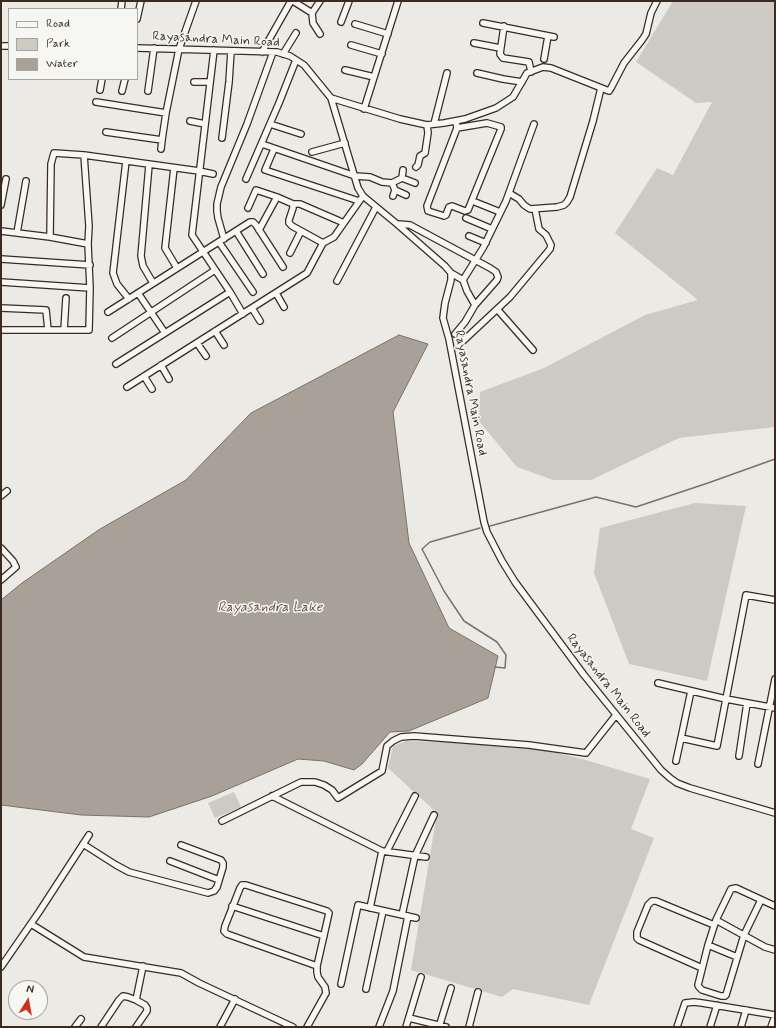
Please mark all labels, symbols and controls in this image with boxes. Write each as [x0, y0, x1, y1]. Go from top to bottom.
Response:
legend [8, 8, 138, 80]
text: Road [46, 16, 70, 32]
street label: Rayasandra Main Road [152, 29, 280, 51]
text: Park [46, 36, 70, 52]
text: Water [46, 56, 78, 72]
street label: Rayasandra Main Road [450, 329, 490, 457]
water label: Rayasandra Lake [218, 600, 322, 616]
street label: Rayasandra Main Road [563, 631, 653, 741]
north arrow [8, 980, 48, 1020]
text: N [25, 982, 35, 997]

